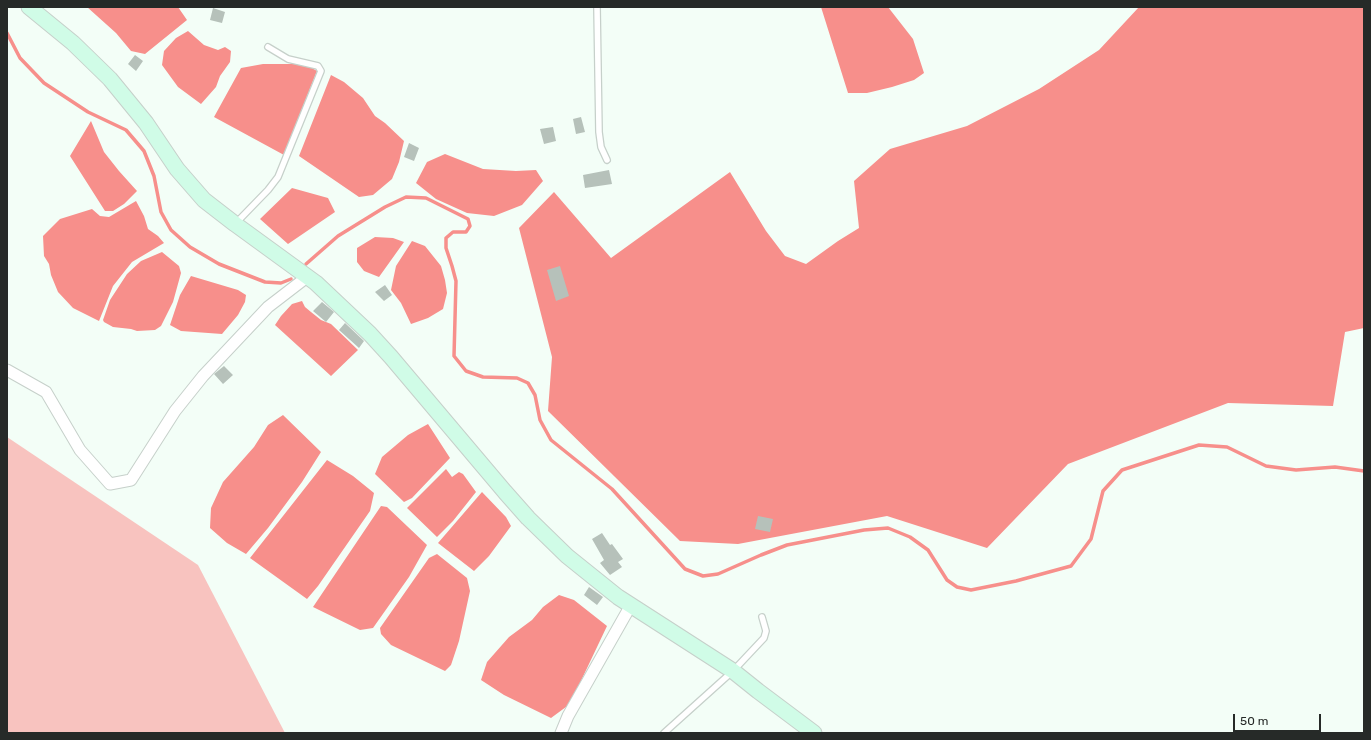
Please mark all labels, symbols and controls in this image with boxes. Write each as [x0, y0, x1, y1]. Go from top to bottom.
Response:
scale bar [1235, 706, 1323, 732]
text: 50 m [1240, 714, 1268, 728]

